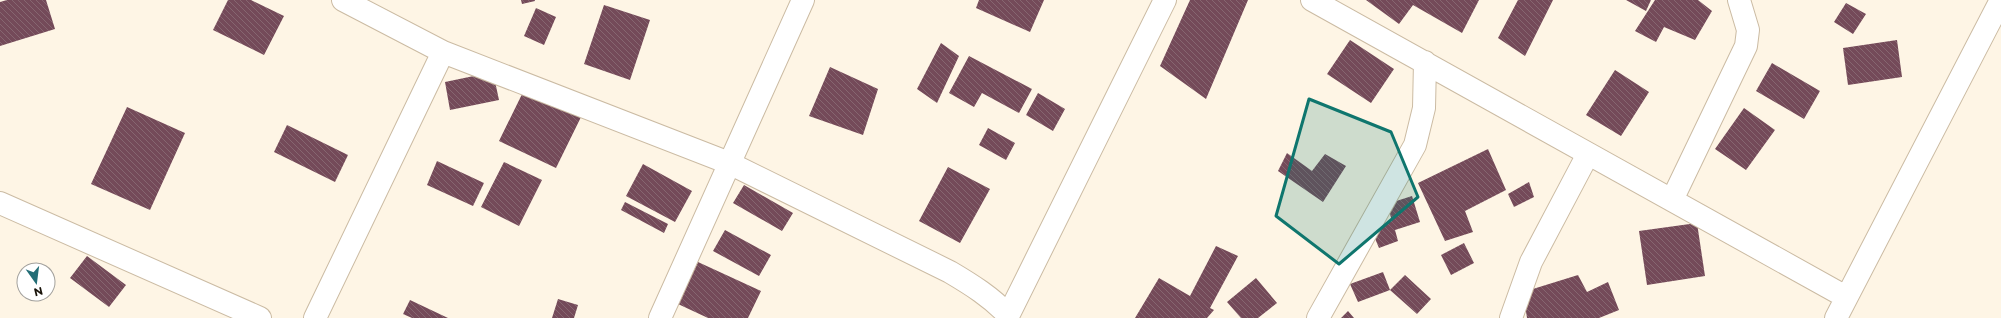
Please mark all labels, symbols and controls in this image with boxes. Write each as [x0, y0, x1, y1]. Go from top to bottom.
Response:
north arrow [16, 262, 56, 302]
text: N [32, 284, 44, 300]

